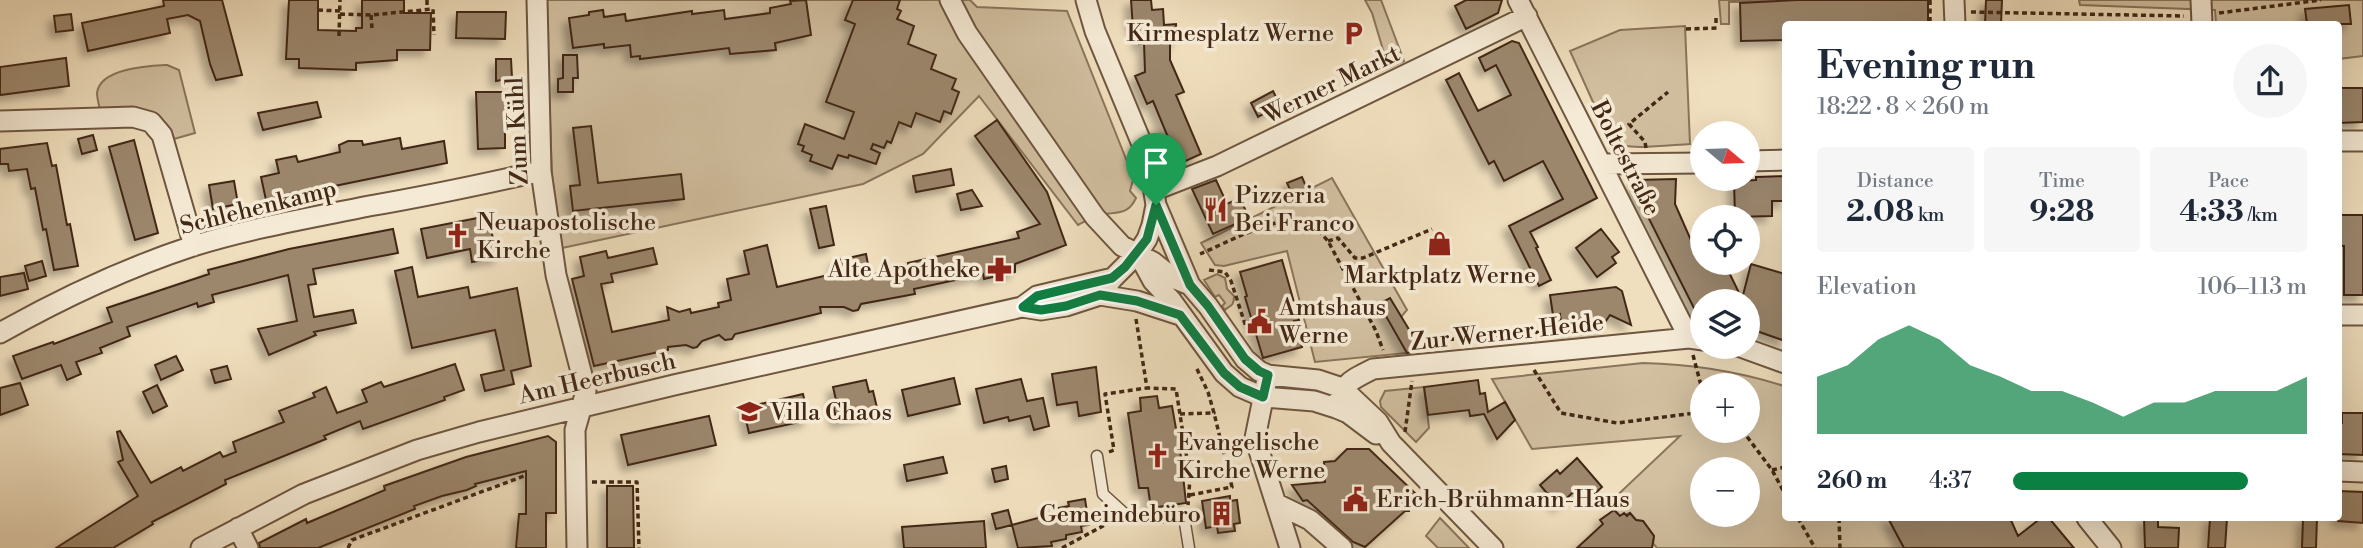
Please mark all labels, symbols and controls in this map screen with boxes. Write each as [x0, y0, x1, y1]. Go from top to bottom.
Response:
place label: Kirmesplatz Werne [1126, 19, 1334, 49]
parking icon: Kirmesplatz Werne [1340, 19, 1368, 47]
street label: Werner Markt [1257, 38, 1406, 132]
text: Evening run [1817, 43, 2035, 90]
button: share [2233, 44, 2307, 118]
street label: Zum Kühl [500, 76, 536, 186]
text: 18:22 · 8 × 260 m [1817, 93, 1989, 121]
street label: Boltestraße [1583, 95, 1667, 221]
north arrow [1690, 121, 1760, 191]
map controls [1690, 121, 1760, 527]
pin [1126, 133, 1186, 205]
icon: arrive [1137, 144, 1175, 182]
text: Distance [1857, 169, 1934, 193]
text: Time [2039, 169, 2085, 193]
text: Pace [2208, 169, 2249, 193]
street label: Schlehenkamp [177, 174, 340, 242]
place label: Pizzeria Bei Franco [1234, 181, 1355, 239]
text: 2.08 [1846, 193, 1914, 231]
text: 9:28 [2030, 193, 2094, 231]
text: 4:33 [2179, 193, 2244, 231]
restaurant icon: Pizzeria Bei Franco [1201, 195, 1229, 223]
text: km [1914, 203, 1945, 227]
text: /km [2244, 203, 2278, 227]
button: locate [1690, 205, 1760, 275]
place label: Neuapostolische Kirche [477, 208, 656, 266]
church icon: Neuapostolische Kirche [443, 222, 471, 250]
shop icon: Marktplatz Werne [1426, 230, 1454, 258]
place label: Alte Apotheke [827, 255, 980, 285]
pharmacy icon: Alte Apotheke [986, 255, 1014, 283]
place label: Marktplatz Werne [1344, 261, 1536, 291]
text: Elevation [1817, 273, 1917, 301]
text: 106–113 m [2198, 273, 2307, 301]
button: layers [1690, 289, 1760, 359]
place label: Amtshaus Werne [1278, 293, 1386, 351]
public building icon: Amtshaus Werne [1245, 307, 1273, 335]
street label: Zur Werner Heide [1409, 308, 1605, 358]
street label: Am Heerbusch [515, 346, 679, 412]
button: + [1690, 373, 1760, 443]
school or university icon: Villa Chaos [736, 398, 764, 426]
place label: Villa Chaos [769, 398, 892, 428]
place label: Evangelische Kirche Werne [1177, 428, 1325, 486]
church icon: Evangelische Kirche Werne [1143, 442, 1171, 470]
button: − [1690, 457, 1760, 527]
text: 260 m [1817, 467, 1887, 495]
text: 4:37 [1929, 467, 1972, 495]
public building icon: Erich-Brühmann-Haus [1342, 485, 1370, 513]
place label: Erich-Brühmann-Haus [1376, 485, 1630, 515]
place label: Gemeindebüro [1039, 500, 1201, 530]
building icon: Gemeindebüro [1207, 500, 1235, 528]

